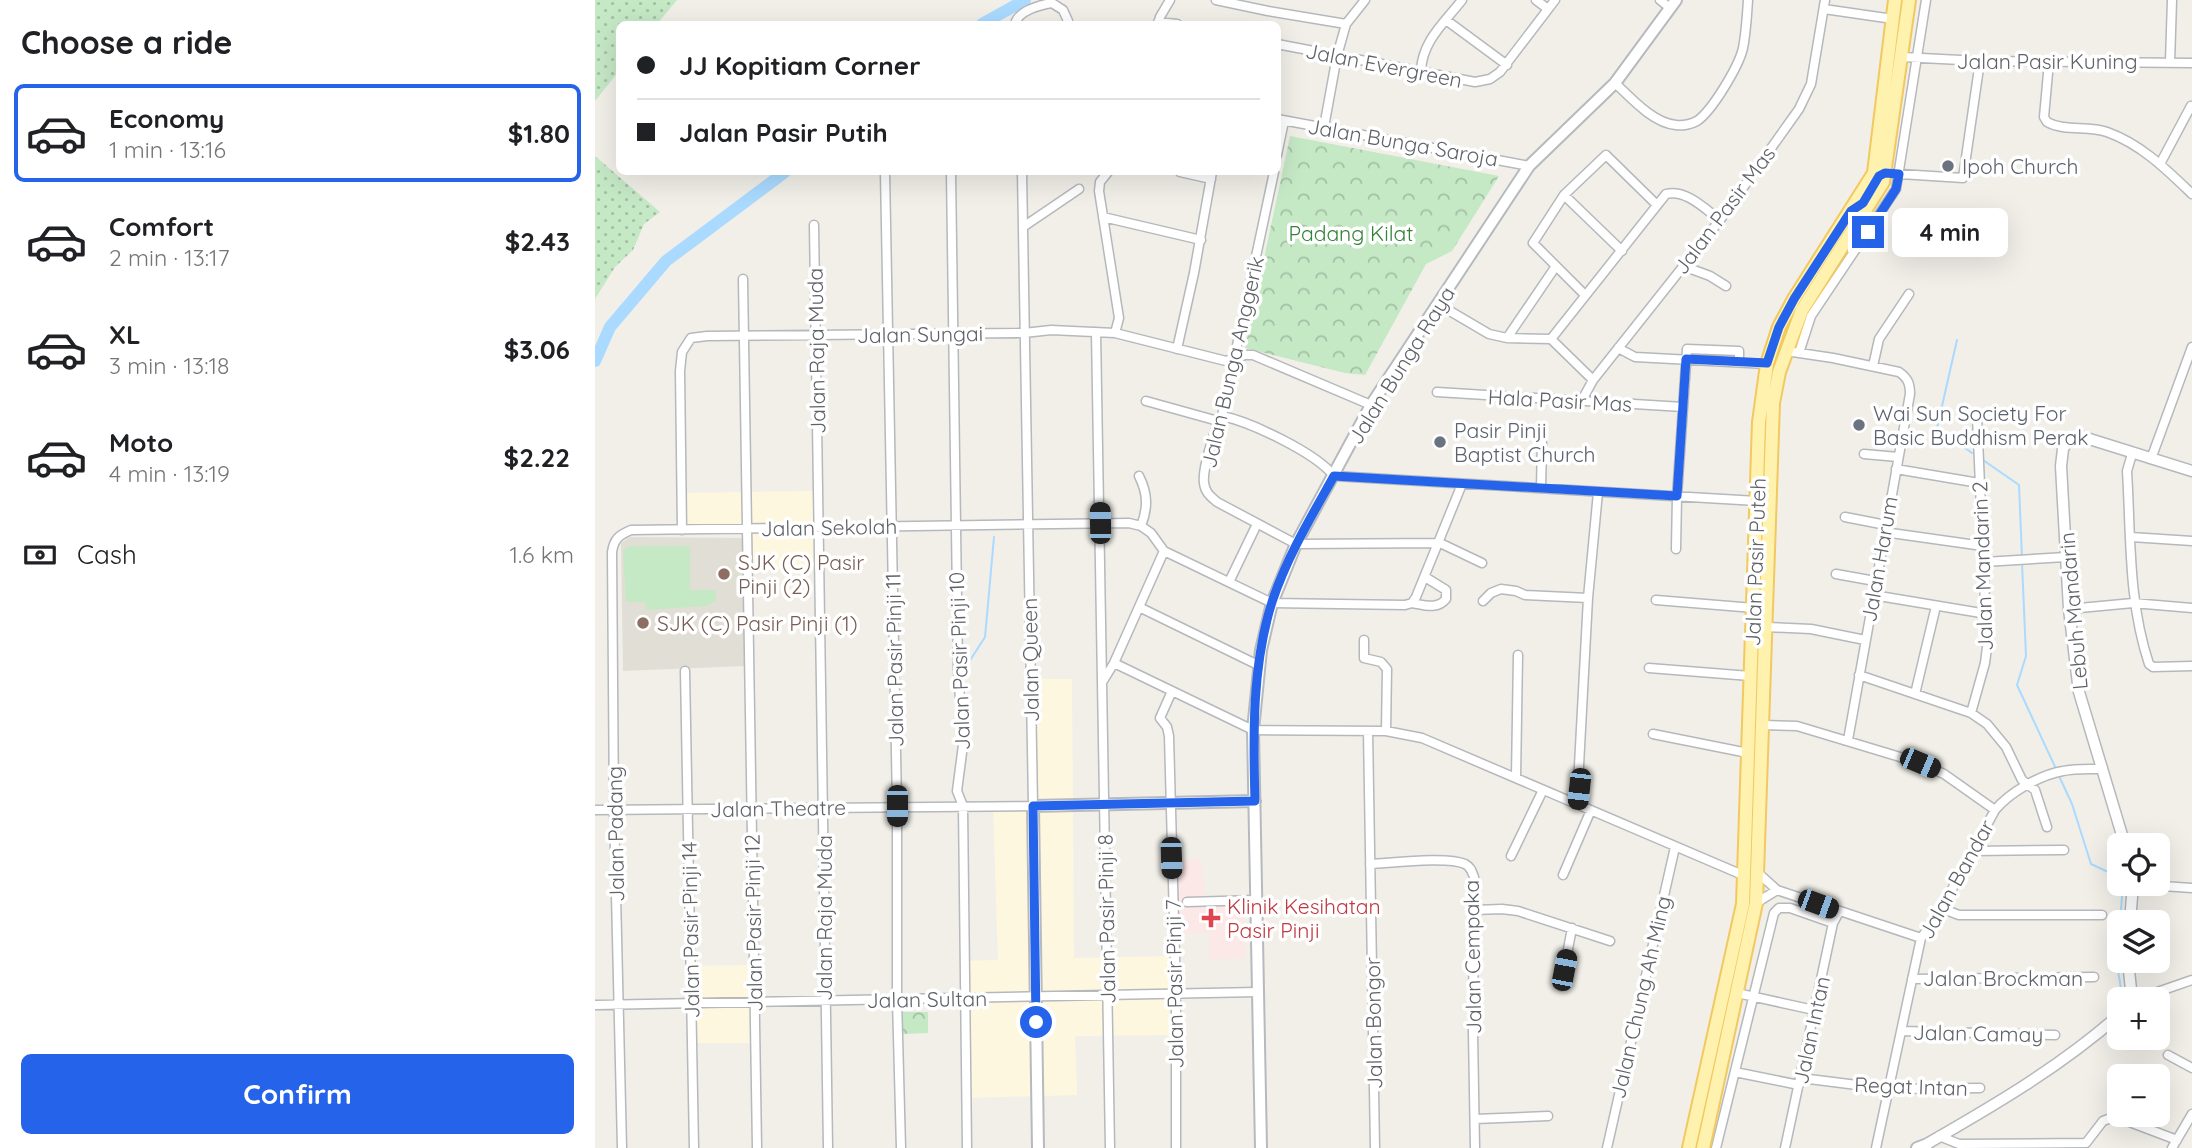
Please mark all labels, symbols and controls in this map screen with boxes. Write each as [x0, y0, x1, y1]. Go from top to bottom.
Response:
text: Choose a ride [21, 22, 233, 62]
street label: Jalan Evergreen [1303, 37, 1465, 93]
street label: Jalan Pasir Kuning [1956, 48, 2138, 74]
text: JJ Kopitiam Corner [679, 49, 920, 82]
icon: car [25, 102, 88, 165]
text: Economy [109, 102, 224, 135]
street label: Jalan Bunga Saroja [1306, 112, 1500, 172]
text: Jalan Pasir Putih [679, 116, 888, 149]
text: $1.80 [508, 117, 570, 150]
text: 1 min · 13:16 [109, 135, 226, 164]
street label: Jalan Pasir Mas [1667, 141, 1781, 279]
place label: Ipoh Church [1962, 153, 2078, 179]
marker: Ipoh Church [1940, 158, 1956, 174]
callout: 4 min [1893, 208, 2008, 256]
icon: car [25, 210, 88, 273]
text: Comfort [109, 210, 214, 243]
route end [1852, 216, 1884, 248]
text: 4 min [1920, 218, 1980, 247]
park label: Padang Kilat [1289, 220, 1413, 246]
text: $2.43 [505, 225, 570, 258]
text: 2 min · 13:17 [109, 243, 229, 272]
street label: Jalan Bunga Anggerik [1195, 254, 1269, 470]
street label: Jalan Raja Muda [802, 268, 830, 434]
street label: Jalan Bunga Raya [1342, 281, 1460, 449]
icon: car [25, 318, 88, 381]
text: XL [109, 318, 141, 351]
street label: Jalan Sungai [857, 320, 983, 348]
text: $3.06 [504, 333, 570, 366]
text: 3 min · 13:18 [109, 351, 229, 380]
street label: Hala Pasir Mas [1487, 383, 1633, 417]
place label: Wai Sun Society For Basic Buddhism Perak [1873, 400, 2089, 450]
place label: Pasir Pinji Baptist Church [1454, 417, 1595, 467]
marker: Wai Sun Society For Basic Buddhism Perak [1851, 417, 1867, 433]
icon: car [25, 426, 88, 489]
text: Moto [109, 426, 173, 459]
marker: Pasir Pinji Baptist Church [1432, 434, 1448, 450]
text: $2.22 [504, 441, 570, 474]
text: 4 min · 13:19 [109, 459, 230, 488]
street label: Jalan Pasir Puteh [1739, 477, 1771, 647]
street label: Jalan Mandarin 2 [1966, 481, 1998, 651]
street label: Jalan Harum [1855, 494, 1903, 624]
car [1090, 502, 1111, 544]
street label: Jalan Sekolah [760, 513, 898, 541]
street label: Lebuh Mandarin [2053, 531, 2093, 691]
icon: cash [21, 536, 59, 574]
text: Cash [77, 538, 137, 571]
text: 1.6 km [509, 540, 574, 569]
place label: SJK (C) Pasir Pinji (2) [738, 549, 864, 599]
marker: SJK (C) Pasir Pinji (2) [716, 566, 732, 582]
street label: Jalan Pasir Pinji 10 [943, 571, 975, 751]
street label: Jalan Pasir Pinji 11 [879, 573, 909, 747]
street label: Jalan Queen [1016, 598, 1044, 722]
place label: SJK (C) Pasir Pinji (1) [657, 610, 858, 636]
marker: SJK (C) Pasir Pinji (1) [635, 615, 651, 631]
car [1897, 745, 1944, 781]
street label: Jalan Padang [601, 766, 629, 902]
car [1567, 767, 1592, 811]
car [887, 785, 908, 827]
street label: Jalan Theatre [710, 794, 846, 822]
street label: Jalan Bandar [1913, 815, 1999, 943]
map controls [2107, 833, 2170, 1127]
button: locate [2107, 833, 2170, 896]
street label: Jalan Pasir Pinji 12 [738, 834, 768, 1012]
street label: Jalan Pasir Pinji 8 [1092, 834, 1120, 1004]
street label: Jalan Raja Muda [811, 835, 837, 1001]
car [1160, 837, 1183, 879]
street label: Jalan Pasir Pinji 14 [675, 841, 705, 1019]
street label: Jalan Cempaka [1458, 880, 1486, 1034]
car [1795, 887, 1842, 921]
place label: Klinik Kesihatan Pasir Pinji [1227, 893, 1381, 943]
street label: Jalan Chung Ah Ming [1604, 893, 1676, 1101]
street label: Jalan Pasir Pinji 7 [1160, 899, 1188, 1069]
marker: Klinik Kesihatan Pasir Pinji [1201, 908, 1221, 928]
button: layers [2107, 910, 2170, 973]
car [1550, 947, 1579, 993]
street label: Jalan Bongor [1359, 957, 1387, 1089]
street label: Jalan Brockman [1923, 965, 2083, 991]
street label: Jalan Intan [1787, 974, 1835, 1086]
street label: Jalan Sultan [866, 985, 988, 1013]
button: + [2107, 987, 2170, 1050]
route start [1020, 1006, 1052, 1038]
street label: Jalan Camay [1913, 1019, 2043, 1047]
button: Confirm [21, 1054, 574, 1134]
button: − [2107, 1064, 2170, 1127]
street label: Regat Intan [1854, 1071, 1968, 1101]

